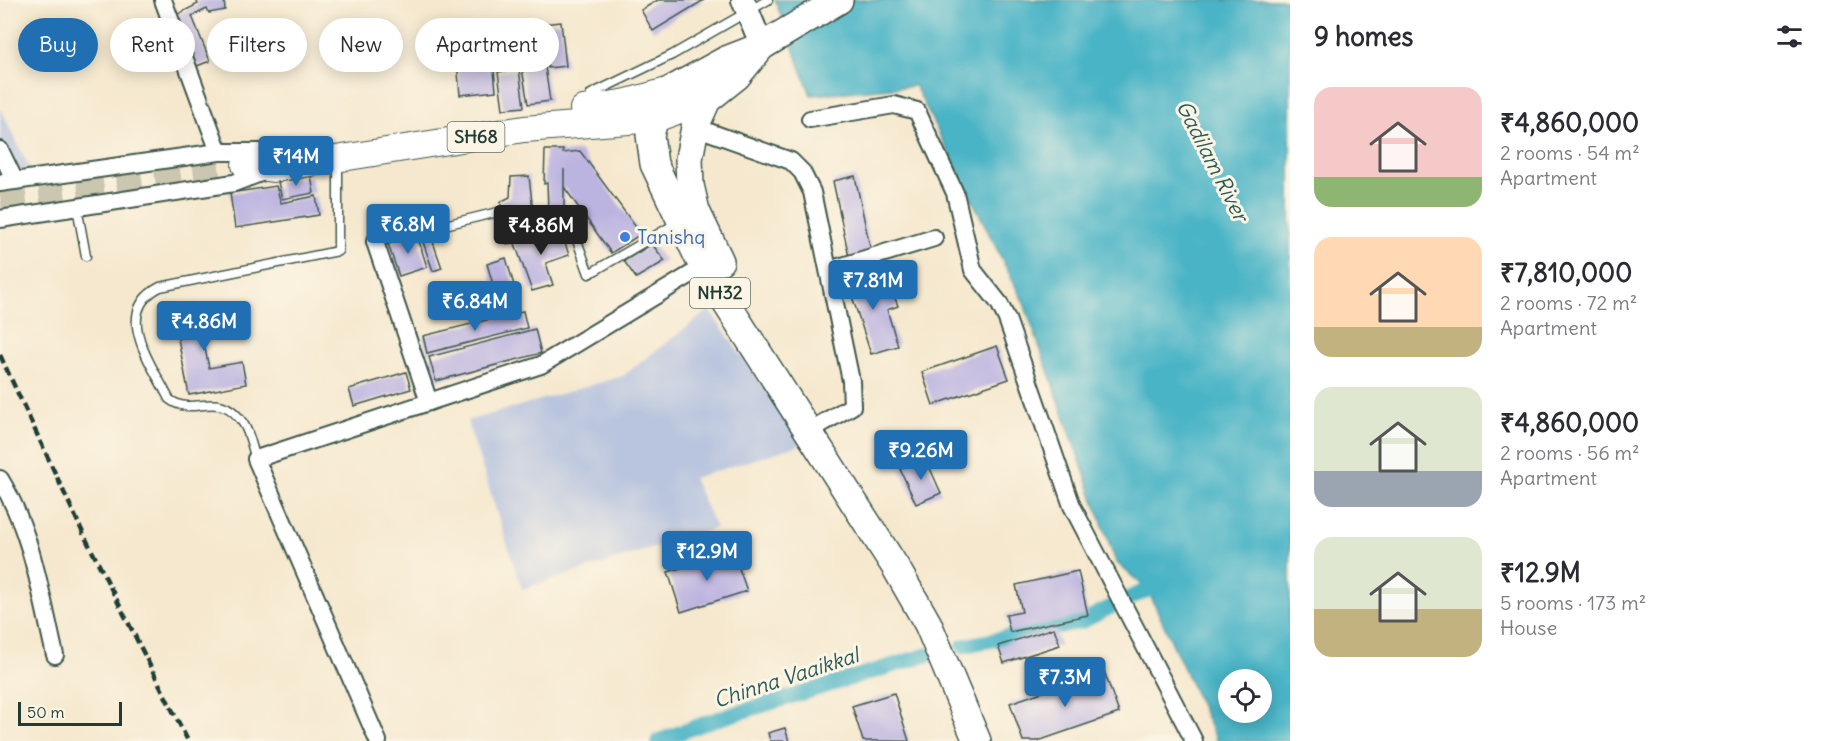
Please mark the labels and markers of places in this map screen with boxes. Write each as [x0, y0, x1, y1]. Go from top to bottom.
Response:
pin: ₹14M [260, 136, 332, 187]
pin: ₹6.8M [366, 204, 450, 255]
pin: ₹4.86M [492, 205, 590, 256]
place label: Tanishq [637, 224, 705, 249]
marker: Tanishq [618, 230, 632, 244]
pin: ₹7.81M [824, 260, 922, 311]
pin: ₹6.84M [426, 281, 524, 332]
pin: ₹4.86M [155, 301, 253, 352]
pin: ₹9.26M [872, 430, 970, 481]
pin: ₹12.9M [658, 531, 756, 582]
pin: ₹7.3M [1023, 657, 1107, 708]

